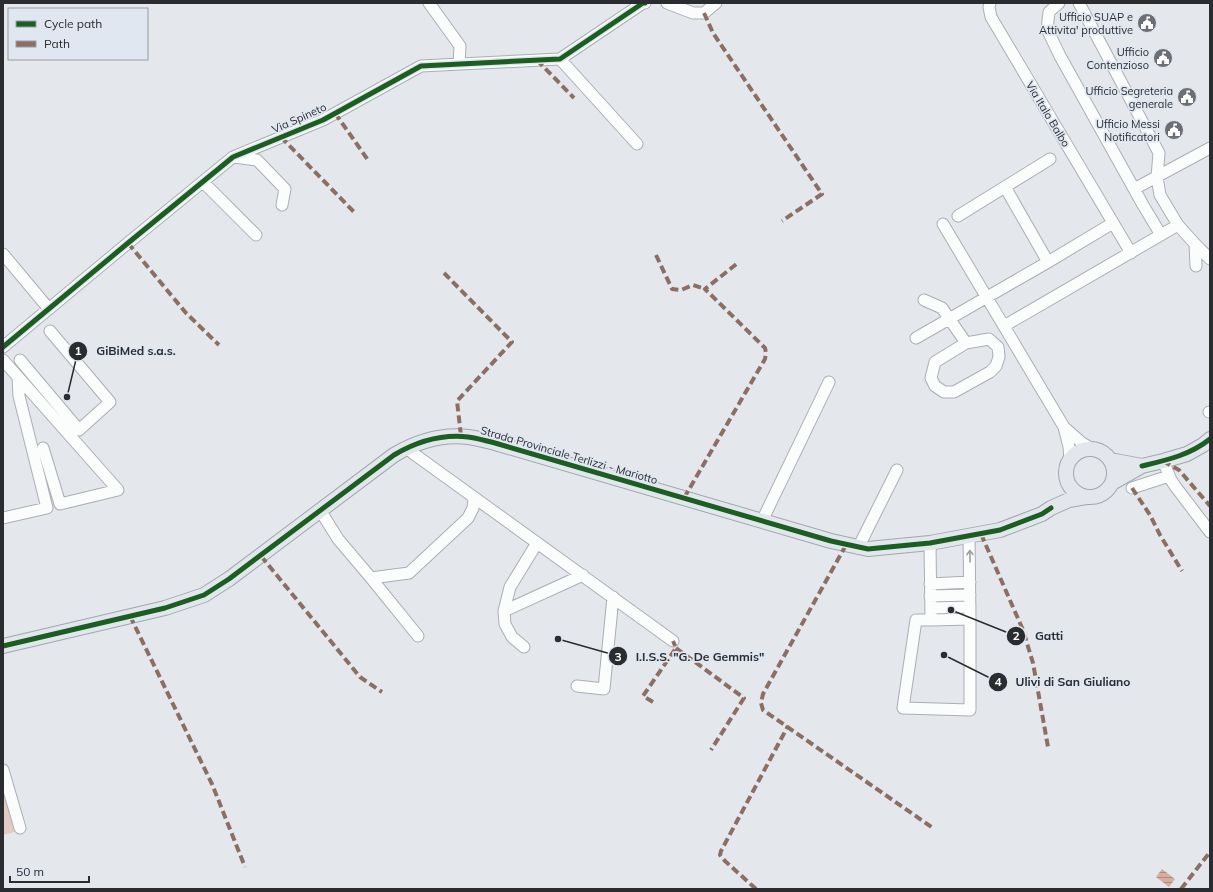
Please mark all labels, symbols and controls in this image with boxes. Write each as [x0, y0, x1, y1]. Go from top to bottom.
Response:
legend [8, 8, 148, 60]
place label: Ufficio SUAP e Attivita' produttive [1039, 10, 1133, 37]
public building icon: Ufficio SUAP e Attivita' produttive [1136, 12, 1158, 34]
text: Cycle path [44, 16, 102, 31]
text: Path [44, 36, 70, 51]
place label: Ufficio Contenzioso [1087, 45, 1149, 72]
public building icon: Ufficio Contenzioso [1152, 47, 1174, 69]
street label: Via Italo Balbo [1023, 78, 1073, 150]
place label: Ufficio Segreteria generale [1086, 84, 1173, 111]
public building icon: Ufficio Segreteria generale [1176, 86, 1198, 108]
street label: Via Spineto [270, 100, 328, 136]
place label: Ufficio Messi Notificatori [1096, 117, 1160, 144]
public building icon: Ufficio Messi Notificatori [1163, 119, 1185, 141]
callout: GiBiMed s.a.s. [68, 339, 184, 363]
text: 1 [74, 343, 82, 358]
text: GiBiMed s.a.s. [96, 343, 176, 358]
street label: Strada Provinciale Terlizzi - Mariotto [479, 423, 659, 487]
one-way arrow [966, 550, 974, 563]
callout: Gatti [1006, 624, 1071, 648]
text: 2 [1012, 628, 1020, 643]
text: Gatti [1035, 628, 1063, 643]
callout: I.I.S.S. "G. De Gemmis" [608, 644, 772, 668]
text: 3 [614, 649, 622, 664]
text: I.I.S.S. "G. De Gemmis" [636, 649, 764, 664]
callout: Ulivi di San Giuliano [988, 670, 1138, 694]
text: 4 [994, 674, 1002, 689]
text: Ulivi di San Giuliano [1016, 674, 1130, 689]
scale bar [10, 858, 89, 884]
text: 50 m [16, 864, 44, 879]

